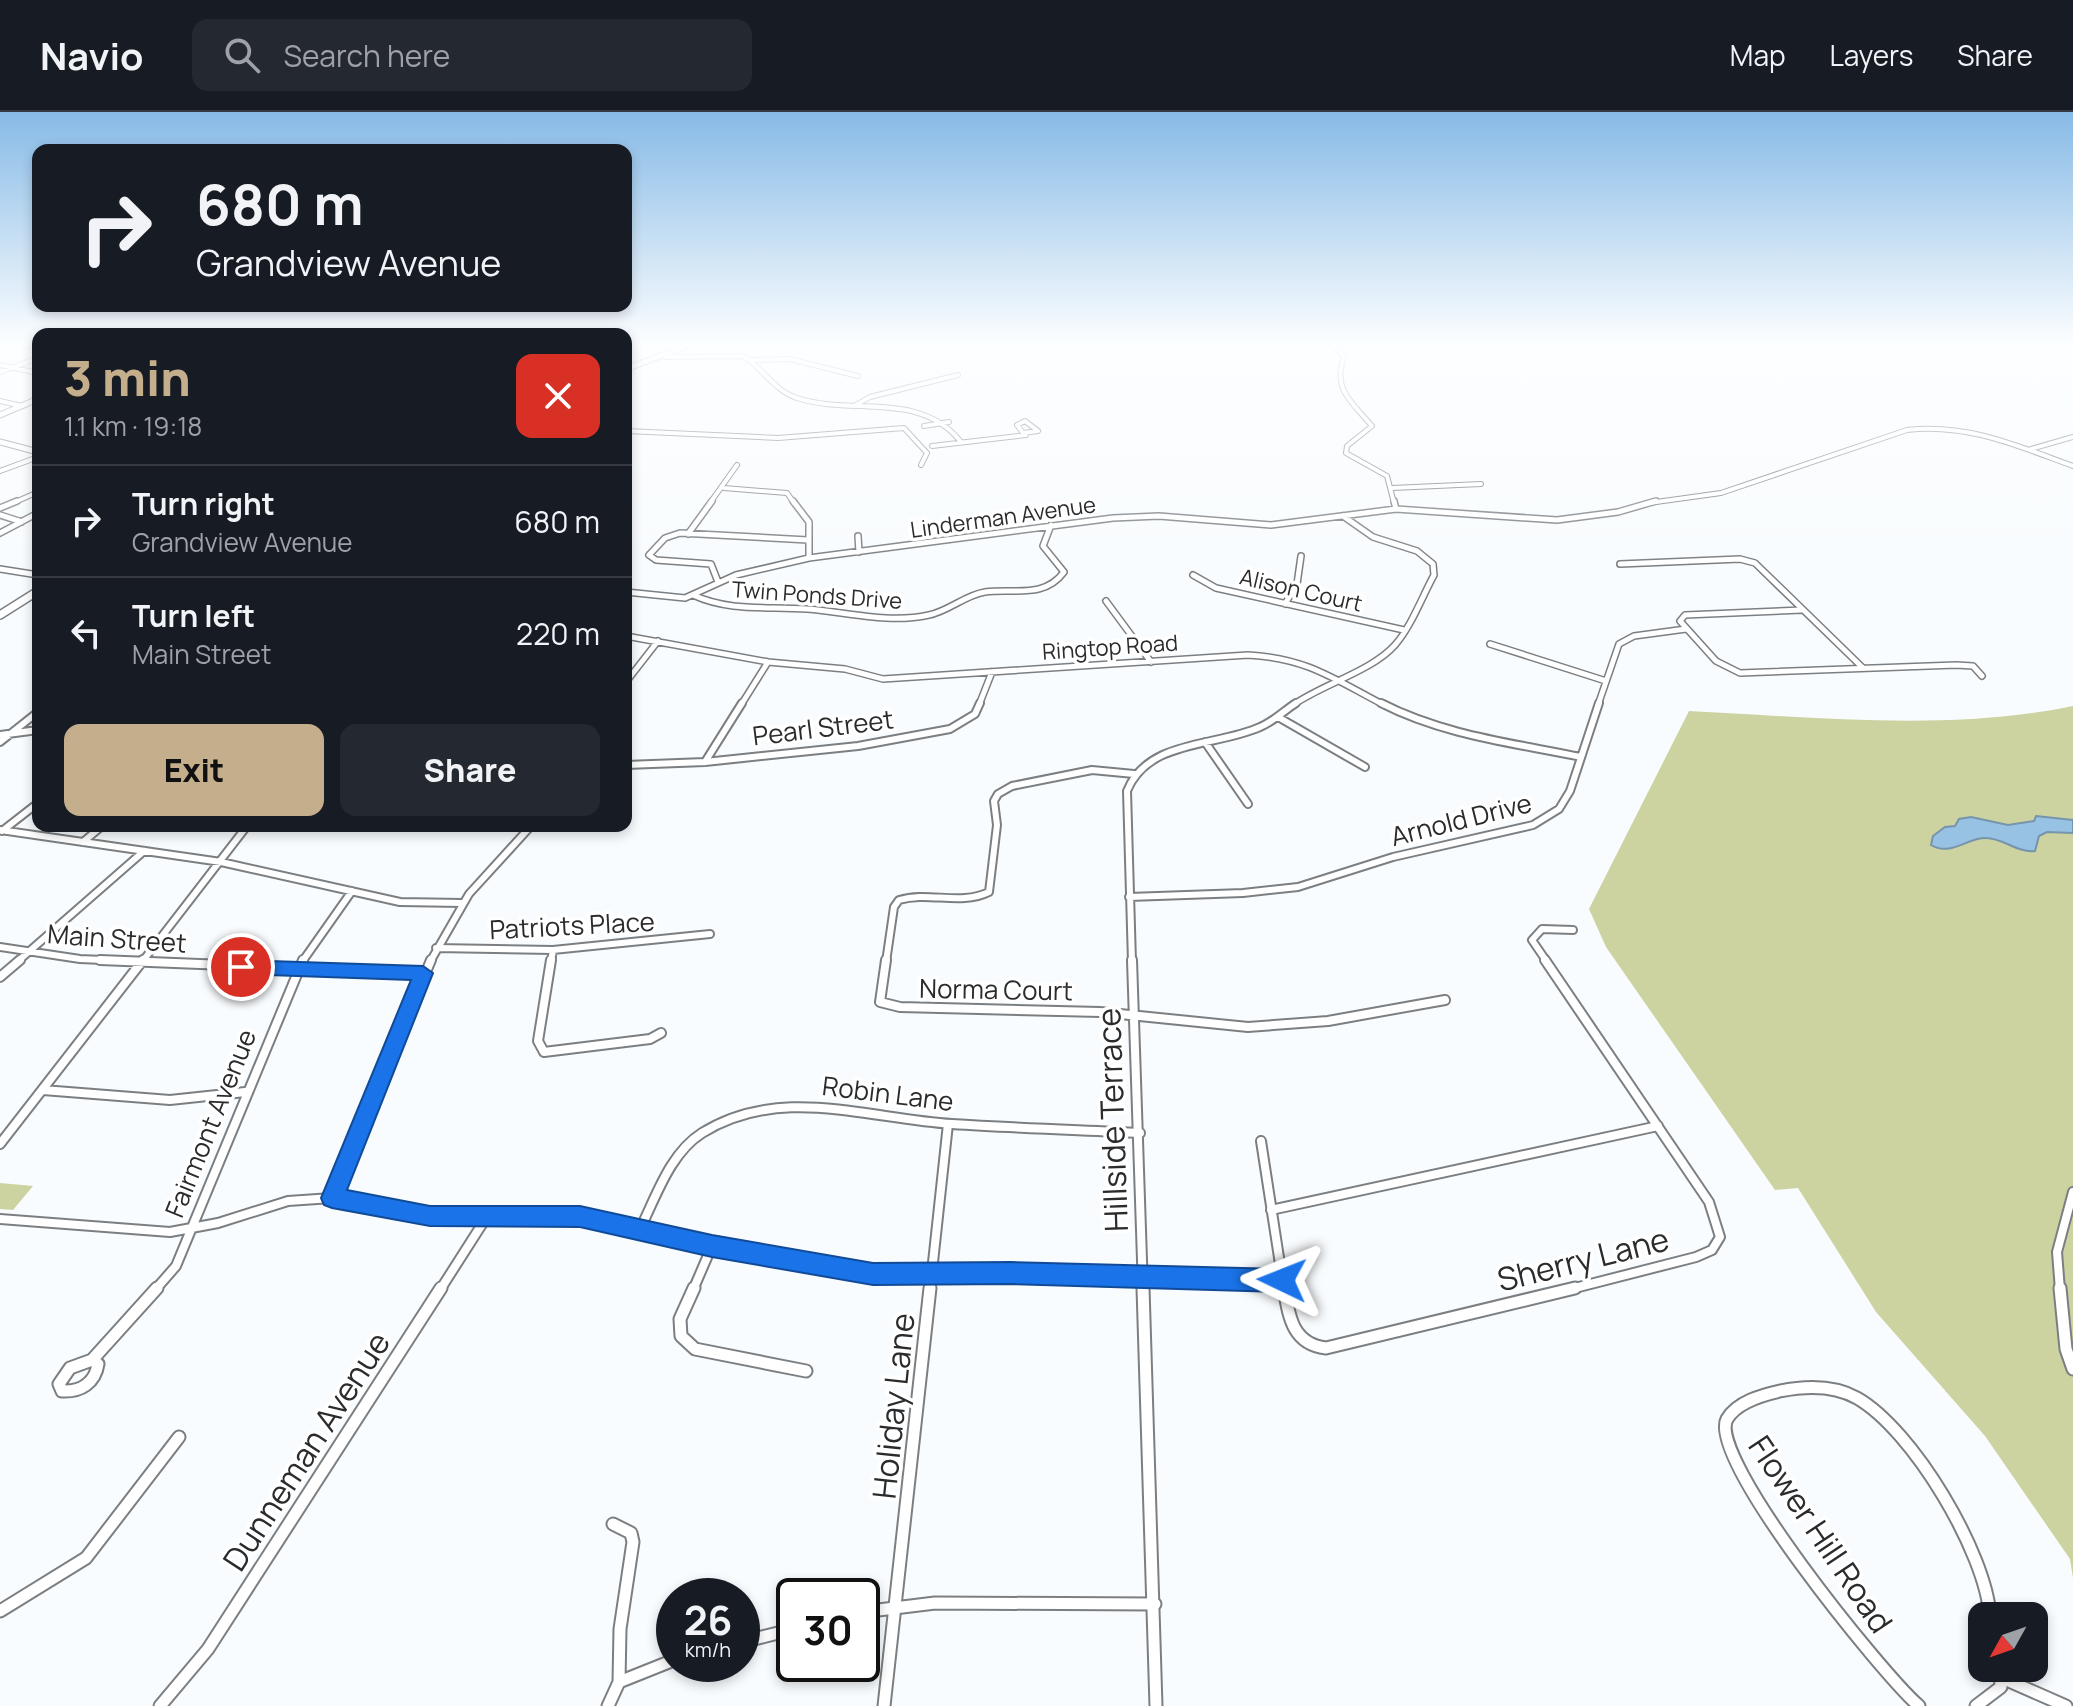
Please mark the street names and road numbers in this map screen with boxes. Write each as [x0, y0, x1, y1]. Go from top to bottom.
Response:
street label: Linderman Avenue [908, 489, 1098, 545]
street label: Alison Court [1237, 561, 1365, 619]
street label: Twin Ponds Drive [731, 574, 903, 616]
street label: Ringtop Road [1041, 627, 1179, 667]
street label: Pearl Street [750, 700, 896, 754]
street label: Arnold Drive [1387, 784, 1535, 854]
street label: Patriots Place [488, 903, 656, 947]
street label: Main Street [46, 915, 188, 961]
street label: Norma Court [919, 970, 1073, 1008]
street label: Hillside Terrace [1086, 1007, 1138, 1233]
street label: Fairmont Avenue [156, 1024, 264, 1222]
street label: Robin Lane [820, 1067, 956, 1119]
street label: Sherry Lane [1493, 1216, 1673, 1302]
street label: Holiday Lane [861, 1311, 925, 1501]
street label: Dunneman Avenue [212, 1323, 400, 1579]
street label: Flower Hill Road [1739, 1427, 1903, 1641]

